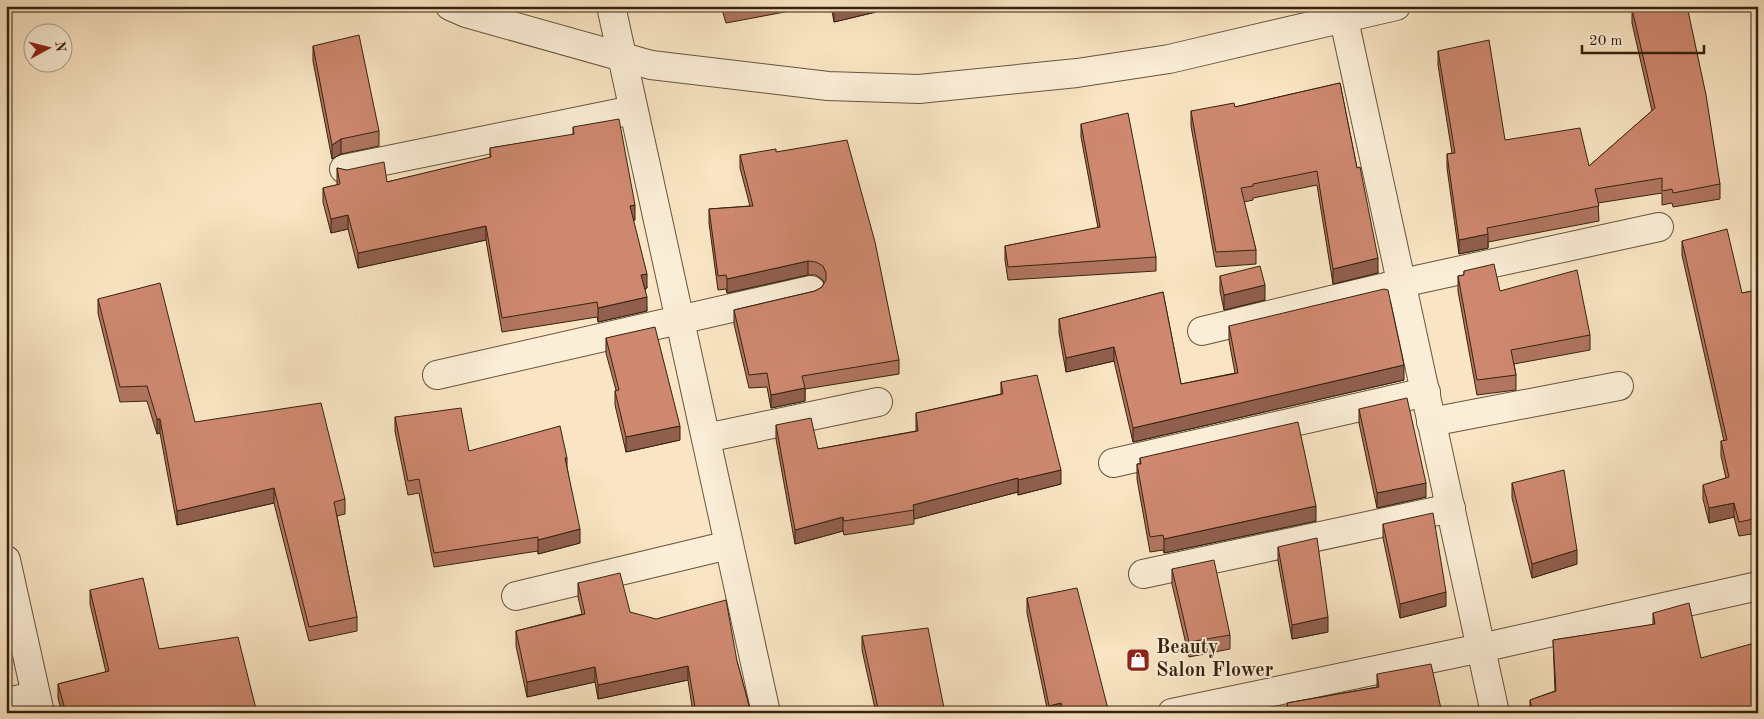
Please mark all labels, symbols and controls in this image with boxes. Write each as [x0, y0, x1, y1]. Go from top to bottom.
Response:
north arrow [22, 22, 72, 72]
scale bar [1582, 22, 1704, 54]
text: 20 m [1589, 34, 1623, 49]
text: N [52, 40, 68, 53]
place label: Beauty Salon Flower [1156, 638, 1274, 681]
shop icon: Beauty Salon Flower [1125, 647, 1151, 673]

